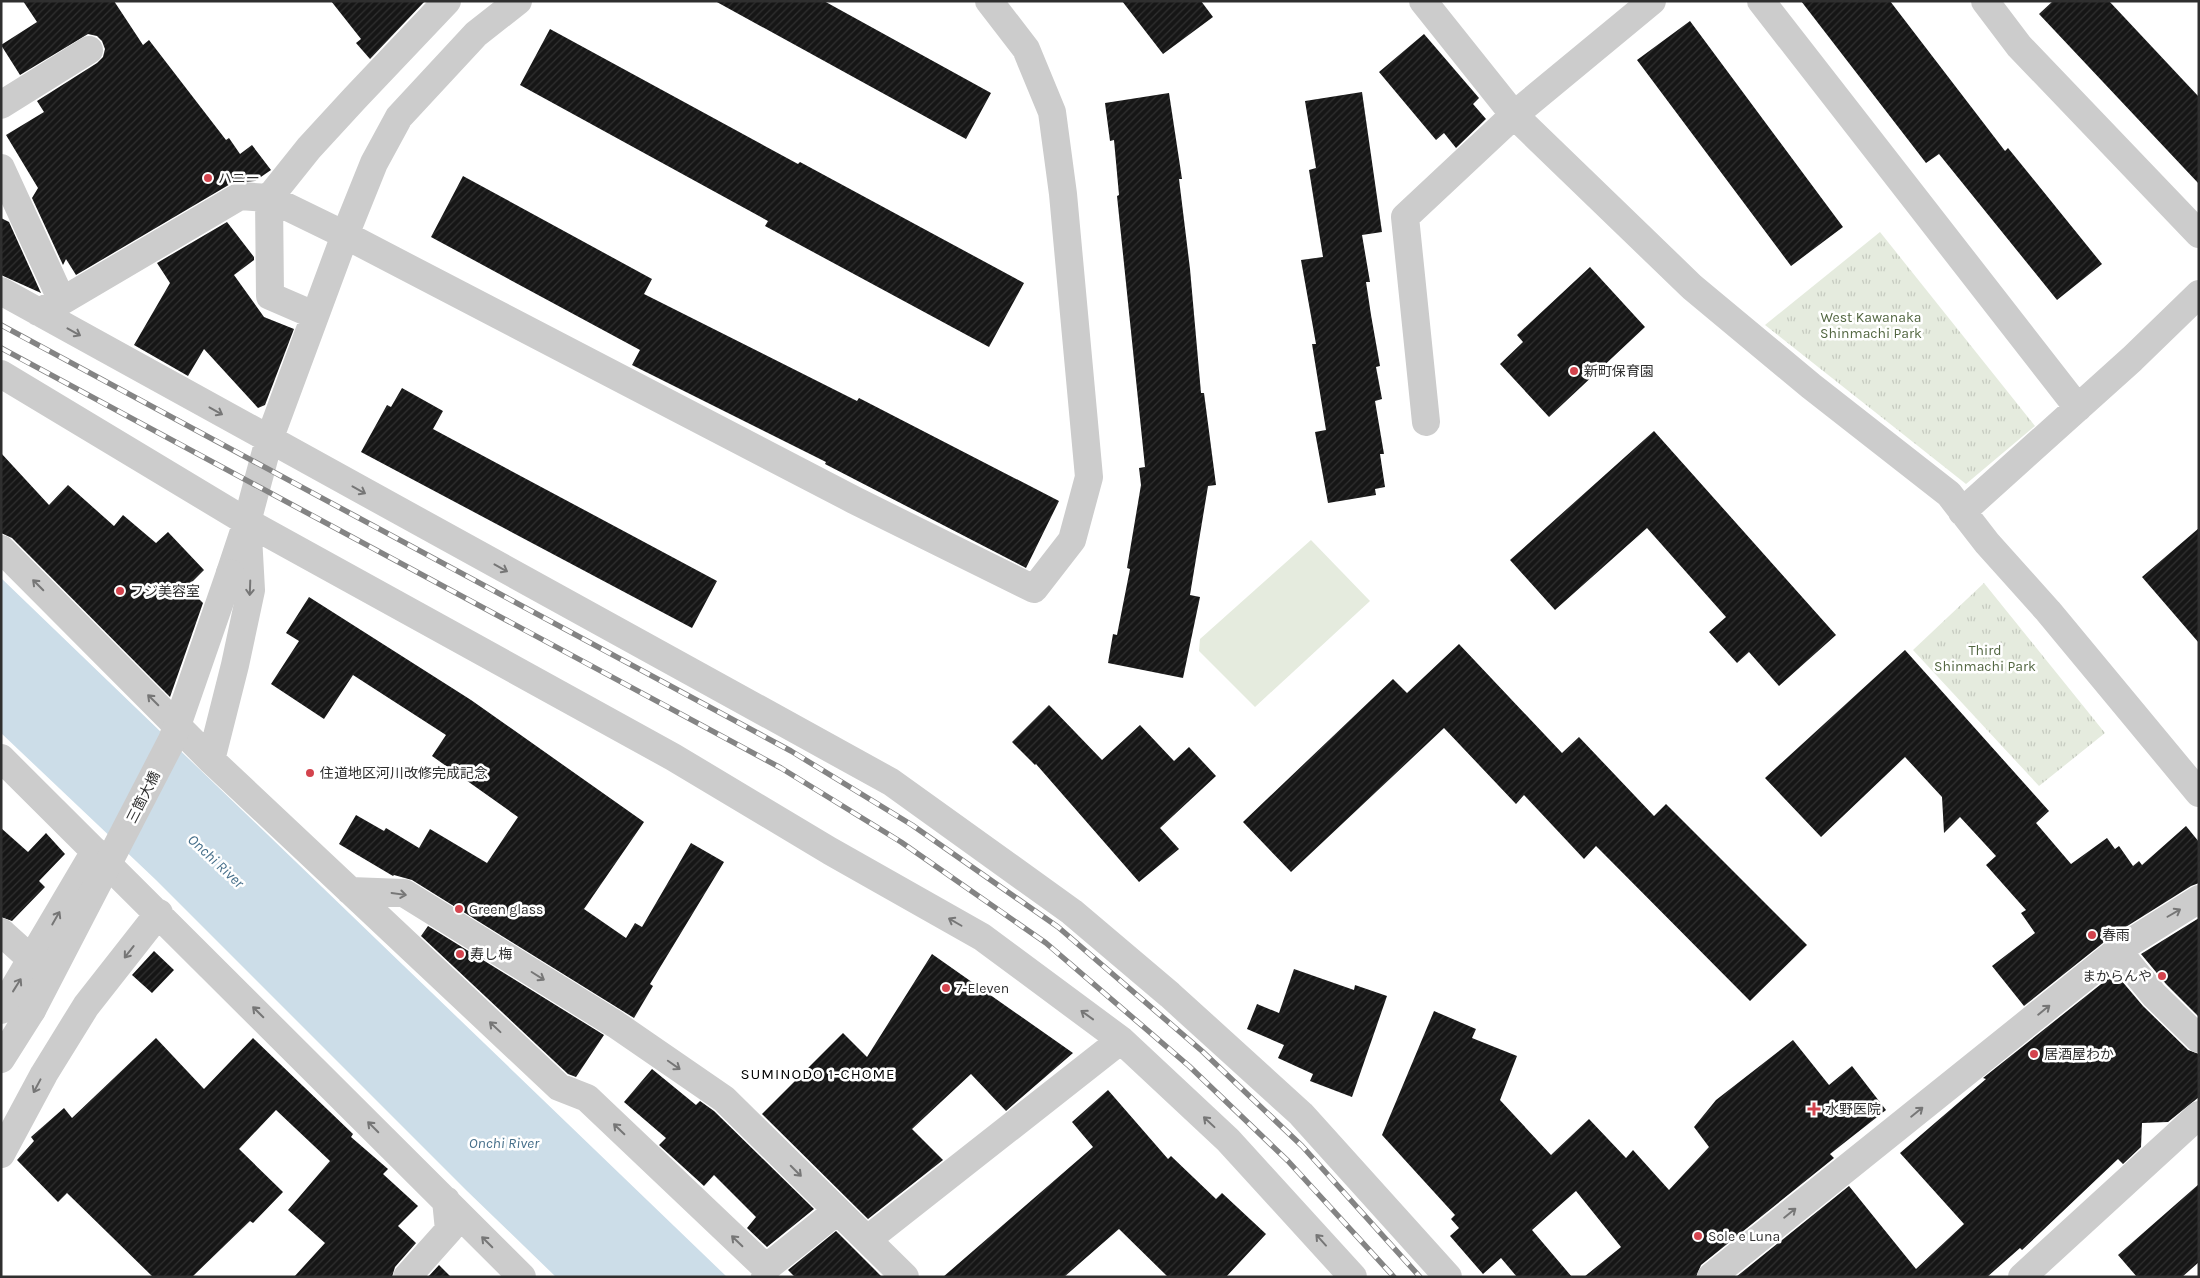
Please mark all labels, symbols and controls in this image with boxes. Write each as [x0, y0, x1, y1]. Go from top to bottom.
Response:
place label: ハニー [218, 170, 260, 187]
marker: ハニー [202, 172, 214, 184]
park label: West Kawanaka Shinmachi Park [1820, 309, 1922, 342]
one-way arrow [67, 328, 81, 338]
place label: 新町保育園 [1584, 363, 1654, 380]
marker: 新町保育園 [1568, 365, 1580, 377]
one-way arrow [209, 407, 223, 417]
one-way arrow [351, 485, 366, 495]
one-way arrow [493, 564, 508, 573]
one-way arrow [32, 579, 44, 591]
one-way arrow [245, 580, 255, 596]
place label: フジ美容室 [130, 583, 200, 600]
marker: フジ美容室 [114, 585, 126, 597]
park label: Third Shinmachi Park [1934, 642, 2036, 675]
one-way arrow [147, 694, 159, 706]
place label: 住道地区河川改修完成記念 [320, 765, 488, 782]
marker: 住道地区河川改修完成記念 [304, 767, 316, 779]
street label: 三箇大橋 [123, 768, 164, 826]
water label: Onchi River [184, 830, 249, 892]
one-way arrow [390, 889, 406, 899]
place label: Green glass [469, 901, 543, 918]
marker: Green glass [453, 903, 465, 915]
one-way arrow [2167, 908, 2181, 918]
one-way arrow [52, 911, 62, 925]
one-way arrow [948, 916, 962, 926]
place label: 春雨 [2102, 927, 2130, 944]
marker: 春雨 [2086, 929, 2098, 941]
one-way arrow [123, 945, 134, 958]
place label: 寿し梅 [470, 946, 512, 963]
marker: 寿し梅 [454, 948, 466, 960]
place label: まからんや [2082, 968, 2152, 985]
marker: まからんや [2156, 970, 2168, 982]
one-way arrow [530, 971, 544, 981]
one-way arrow [12, 978, 22, 992]
place label: 7-Eleven [956, 980, 1009, 997]
marker: 7-Eleven [940, 982, 952, 994]
one-way arrow [2037, 1004, 2050, 1015]
one-way arrow [252, 1006, 264, 1018]
one-way arrow [1080, 1010, 1094, 1020]
one-way arrow [488, 1021, 501, 1033]
place label: 居酒屋わか [2044, 1046, 2114, 1063]
marker: 居酒屋わか [2028, 1048, 2040, 1060]
one-way arrow [667, 1059, 681, 1070]
district label: SUMINODO 1-CHOME [740, 1065, 896, 1083]
one-way arrow [32, 1078, 42, 1093]
place label: 水野医院 [1825, 1101, 1881, 1118]
marker: 水野医院 [1807, 1102, 1821, 1116]
one-way arrow [1910, 1106, 1923, 1117]
one-way arrow [1203, 1116, 1215, 1128]
one-way arrow [367, 1121, 379, 1133]
one-way arrow [613, 1123, 625, 1135]
water label: Onchi River [469, 1134, 540, 1152]
one-way arrow [790, 1164, 802, 1176]
one-way arrow [1784, 1208, 1797, 1219]
place label: Sole e Luna [1708, 1228, 1780, 1245]
marker: Sole e Luna [1692, 1230, 1704, 1242]
one-way arrow [1315, 1233, 1327, 1246]
one-way arrow [731, 1235, 743, 1247]
one-way arrow [481, 1236, 494, 1248]

